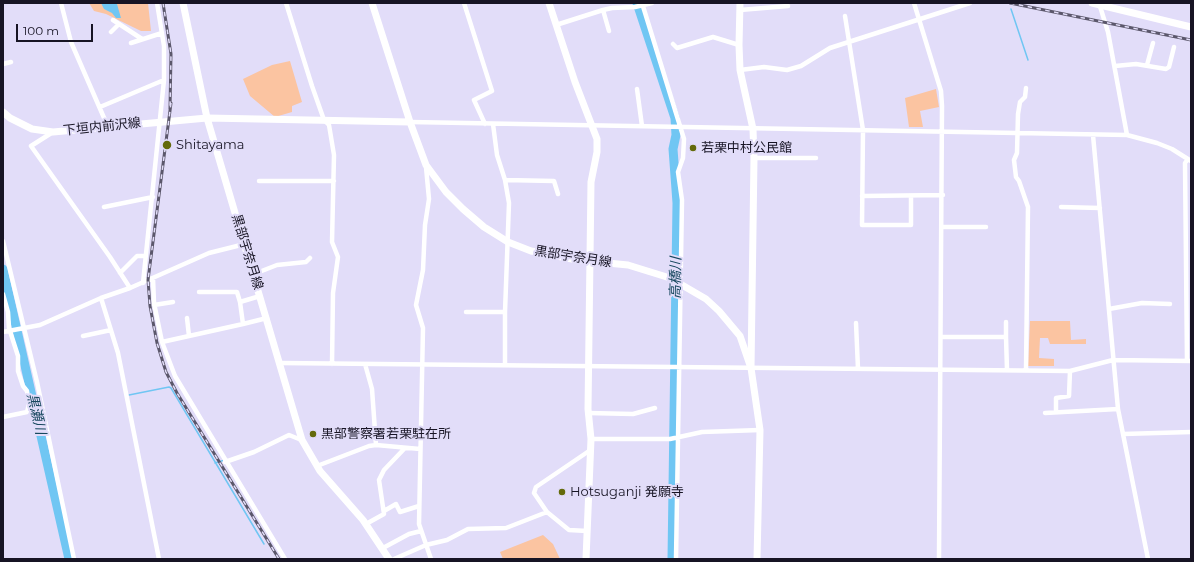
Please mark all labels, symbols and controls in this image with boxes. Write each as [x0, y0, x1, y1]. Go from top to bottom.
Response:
scale bar [18, 16, 95, 42]
text: 100 m [23, 23, 59, 38]
street label: 下垣内前沢線 [62, 115, 142, 139]
place label: Shitayama [176, 137, 245, 153]
marker: Shitayama [161, 139, 173, 151]
place label: 若栗中村公民館 [701, 140, 792, 156]
marker: 若栗中村公民館 [688, 143, 698, 153]
street label: 黒部宇奈月線 [228, 212, 266, 292]
street label: 黒部宇奈月線 [533, 243, 613, 271]
water label: 高橋川 [667, 257, 685, 299]
water label: 黒瀬川 [23, 392, 49, 436]
place label: 黒部警察署若栗駐在所 [321, 426, 451, 442]
marker: 黒部警察署若栗駐在所 [308, 429, 318, 439]
place label: Hotsuganji 発願寺 [570, 484, 684, 500]
marker: Hotsuganji 発願寺 [557, 487, 567, 497]

